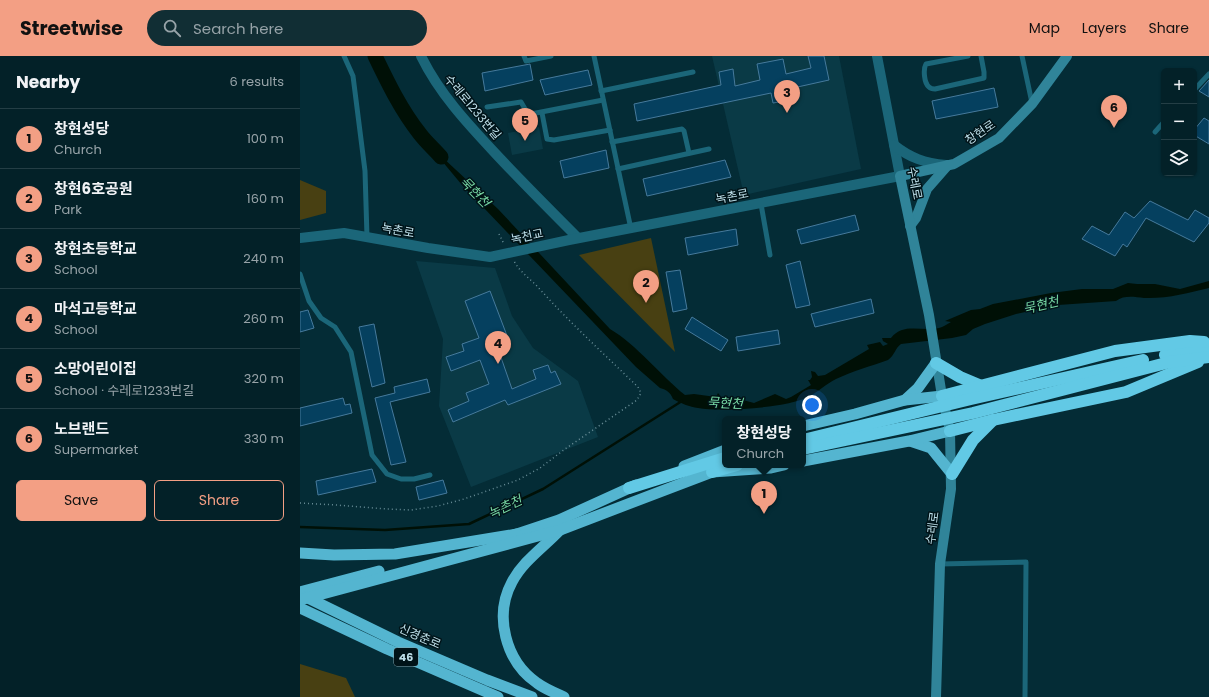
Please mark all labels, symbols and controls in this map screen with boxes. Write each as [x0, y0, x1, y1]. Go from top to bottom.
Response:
search box [147, 10, 427, 46]
text: Streetwise [20, 15, 123, 42]
icon: search [161, 17, 183, 39]
text: Search here [193, 18, 283, 39]
text: Map [1029, 18, 1060, 38]
text: Layers [1082, 18, 1126, 38]
text: Share [1148, 18, 1189, 38]
map controls [1161, 68, 1197, 176]
button: + [1161, 68, 1197, 104]
text: Nearby [16, 70, 80, 94]
street label: 수레로1233번길 [441, 71, 505, 143]
text: 6 results [230, 72, 284, 91]
pin: 3 [774, 80, 800, 113]
pin: 6 [1101, 95, 1127, 128]
button: − [1161, 104, 1197, 140]
pin: 5 [512, 108, 538, 141]
street label: 창현로 [962, 116, 998, 148]
text: 창현성당 [54, 118, 109, 139]
text: 1 [27, 129, 31, 148]
text: 100 m [247, 129, 284, 148]
text: Church [54, 140, 102, 159]
button: layers [1161, 140, 1197, 176]
street label: 수레로 [903, 165, 927, 201]
water label: 묵현천 [456, 172, 495, 212]
text: 창현6호공원 [54, 178, 133, 199]
street label: 녹촌로 [714, 184, 750, 208]
text: 2 [25, 189, 33, 208]
text: 160 m [247, 189, 284, 208]
text: Park [54, 200, 82, 219]
street label: 녹촌로 [380, 219, 416, 241]
street label: 녹천교 [509, 224, 545, 248]
text: 창현초등학교 [54, 238, 137, 259]
text: 3 [25, 249, 33, 268]
text: 240 m [243, 249, 284, 268]
text: School [54, 260, 98, 279]
pin: 2 [633, 270, 659, 303]
water label: 묵현천 [1021, 291, 1062, 318]
text: 마석고등학교 [54, 298, 137, 319]
text: 4 [25, 309, 33, 328]
text: 260 m [243, 309, 284, 328]
text: School [54, 320, 98, 339]
pin: 4 [485, 331, 511, 364]
text: 소망어린이집 [54, 358, 137, 379]
text: 5 [25, 369, 33, 388]
text: 320 m [244, 369, 284, 388]
text: School · 수레로1233번길 [54, 381, 194, 400]
water label: 묵현천 [707, 393, 744, 413]
your location [802, 395, 822, 415]
popup [722, 416, 806, 468]
text: 노브랜드 [54, 418, 109, 439]
text: 창현성당 [736, 422, 792, 443]
text: 6 [25, 429, 33, 448]
text: 330 m [244, 429, 284, 448]
text: Supermarket [54, 440, 138, 459]
text: Church [736, 444, 784, 463]
button: Save [16, 480, 146, 521]
button: Share [154, 480, 284, 521]
pin: 1 [751, 481, 777, 514]
water label: 녹촌천 [485, 490, 526, 523]
street label: 수레로 [921, 510, 943, 546]
street label: 신경춘로 [396, 620, 444, 652]
road number: 46 [394, 648, 418, 666]

